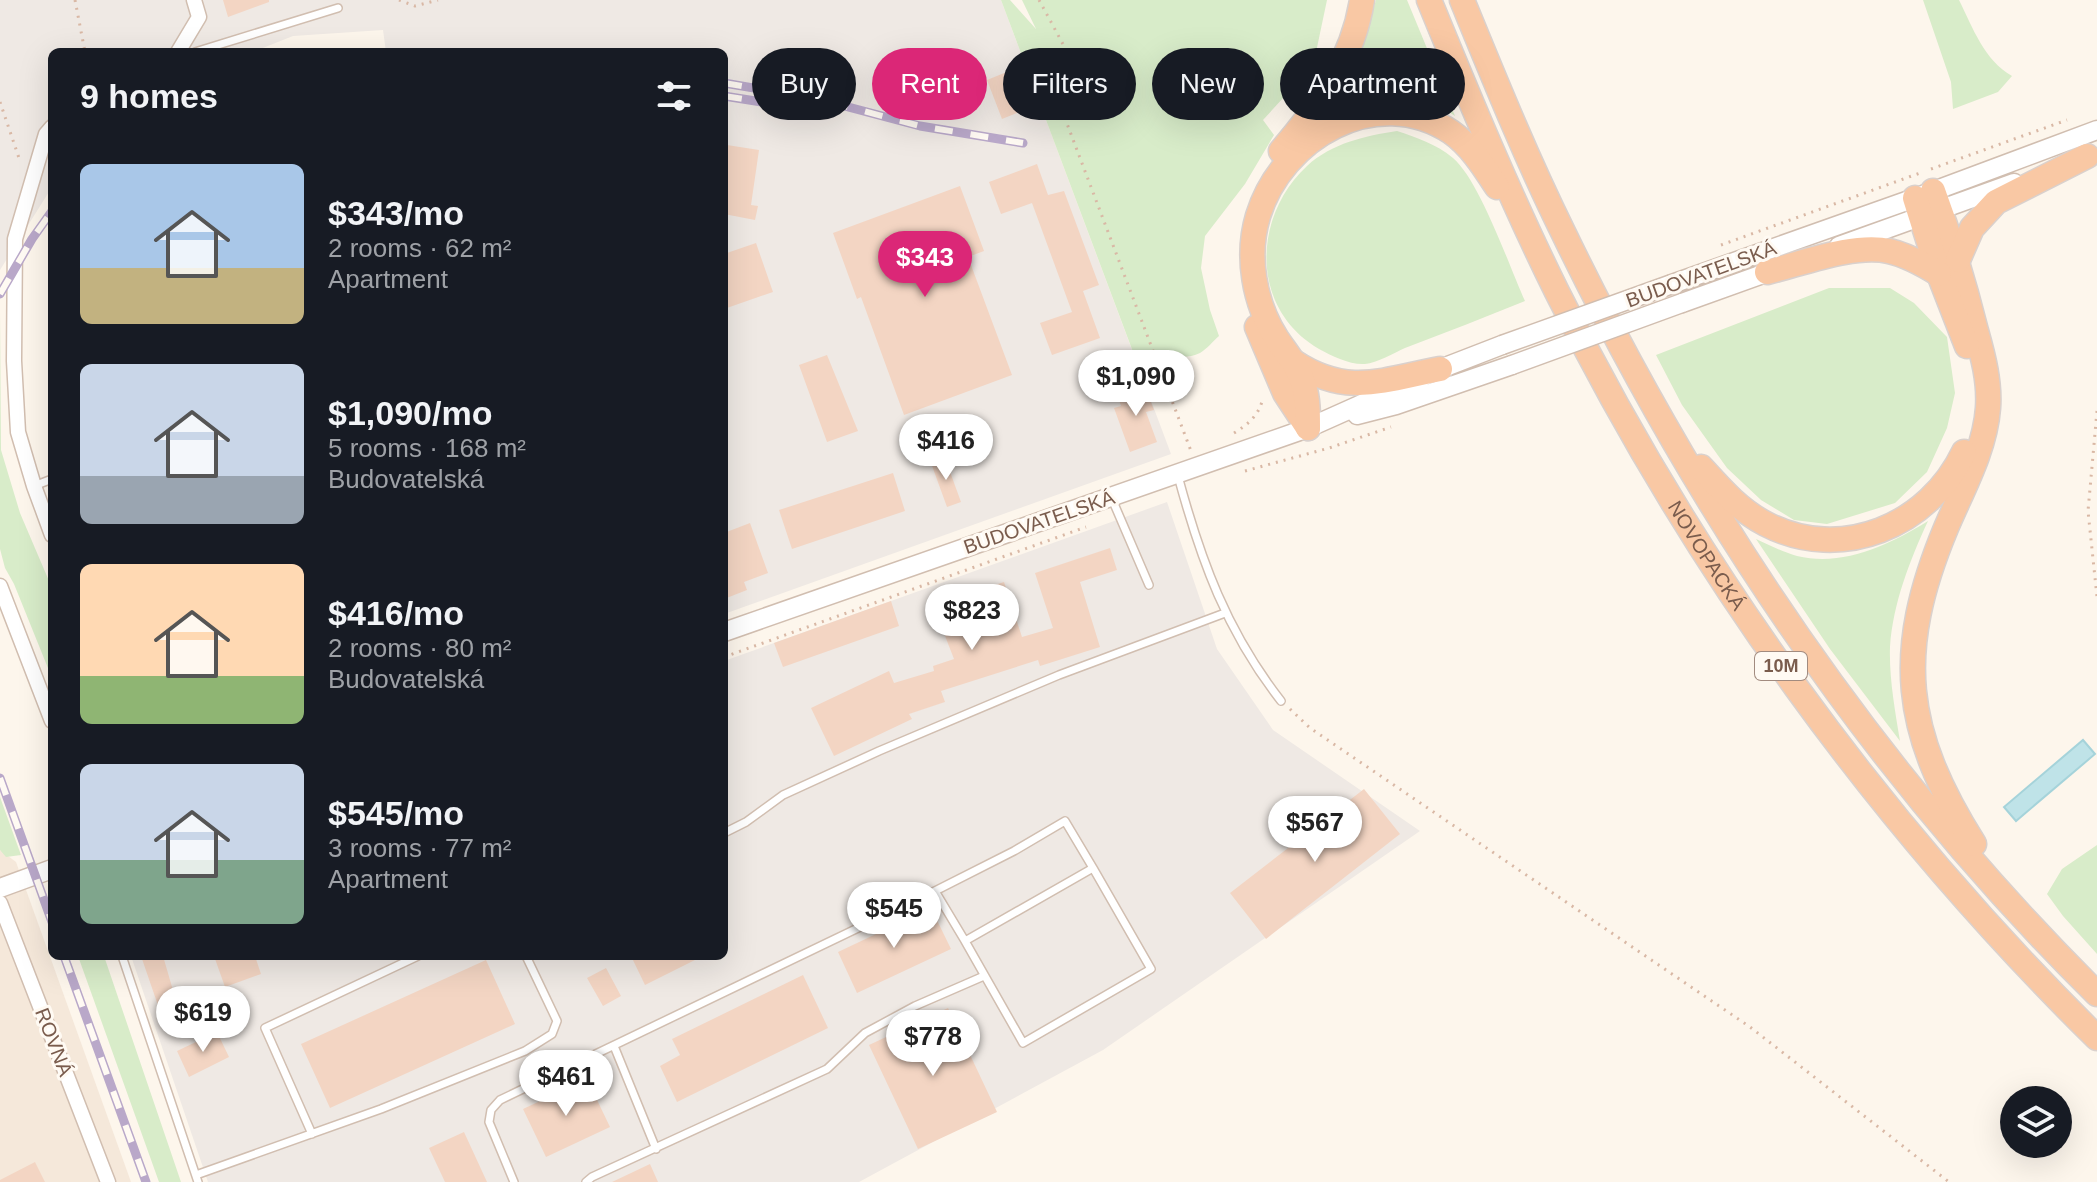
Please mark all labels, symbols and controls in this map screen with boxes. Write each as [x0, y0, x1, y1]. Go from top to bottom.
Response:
chip: Buy [752, 48, 856, 120]
chip: Rent [872, 48, 987, 120]
chip: Filters [1003, 48, 1136, 120]
chip: New [1152, 48, 1264, 120]
chip: Apartment [1280, 48, 1465, 120]
icon: filters [652, 74, 696, 118]
text: 9 homes [80, 77, 218, 115]
text: $343/mo [328, 194, 464, 232]
icon: home [144, 196, 240, 292]
pin: $343 [878, 231, 972, 299]
text: 2 rooms · 62 m² [328, 233, 512, 263]
street label: BUDOVATELSKÁ [1623, 236, 1780, 311]
text: $343 [896, 242, 954, 272]
text: Apartment [328, 264, 448, 294]
pin: $1,090 [1071, 350, 1201, 418]
text: $1,090 [1096, 361, 1176, 391]
text: $1,090/mo [328, 394, 492, 432]
icon: home [144, 396, 240, 492]
pin: $416 [899, 414, 993, 482]
text: $416 [917, 425, 975, 455]
text: 5 rooms · 168 m² [328, 433, 526, 463]
text: Budovatelská [328, 464, 484, 494]
street label: BUDOVATELSKÁ [961, 486, 1118, 558]
street label: NOVOPACKÁ [1664, 497, 1750, 615]
pin: $823 [925, 584, 1019, 652]
text: $416/mo [328, 594, 464, 632]
text: $823 [943, 595, 1001, 625]
icon: home [144, 596, 240, 692]
text: 2 rooms · 80 m² [328, 633, 512, 663]
road number: 10M [1755, 652, 1807, 680]
text: Budovatelská [328, 664, 484, 694]
text: $545/mo [328, 794, 464, 832]
icon: home [144, 796, 240, 892]
pin: $567 [1268, 796, 1362, 864]
text: $567 [1286, 807, 1344, 837]
text: 3 rooms · 77 m² [328, 833, 512, 863]
text: Apartment [328, 864, 448, 894]
pin: $545 [847, 882, 941, 950]
text: $545 [865, 893, 923, 923]
pin: $619 [156, 986, 250, 1054]
text: $619 [174, 997, 232, 1027]
street label: ROVNÁ [31, 1005, 77, 1080]
pin: $778 [886, 1010, 980, 1078]
text: $778 [904, 1021, 962, 1051]
pin: $461 [519, 1050, 613, 1118]
text: $461 [537, 1061, 595, 1091]
map controls [2000, 1086, 2072, 1158]
button: layers [2000, 1086, 2072, 1158]

